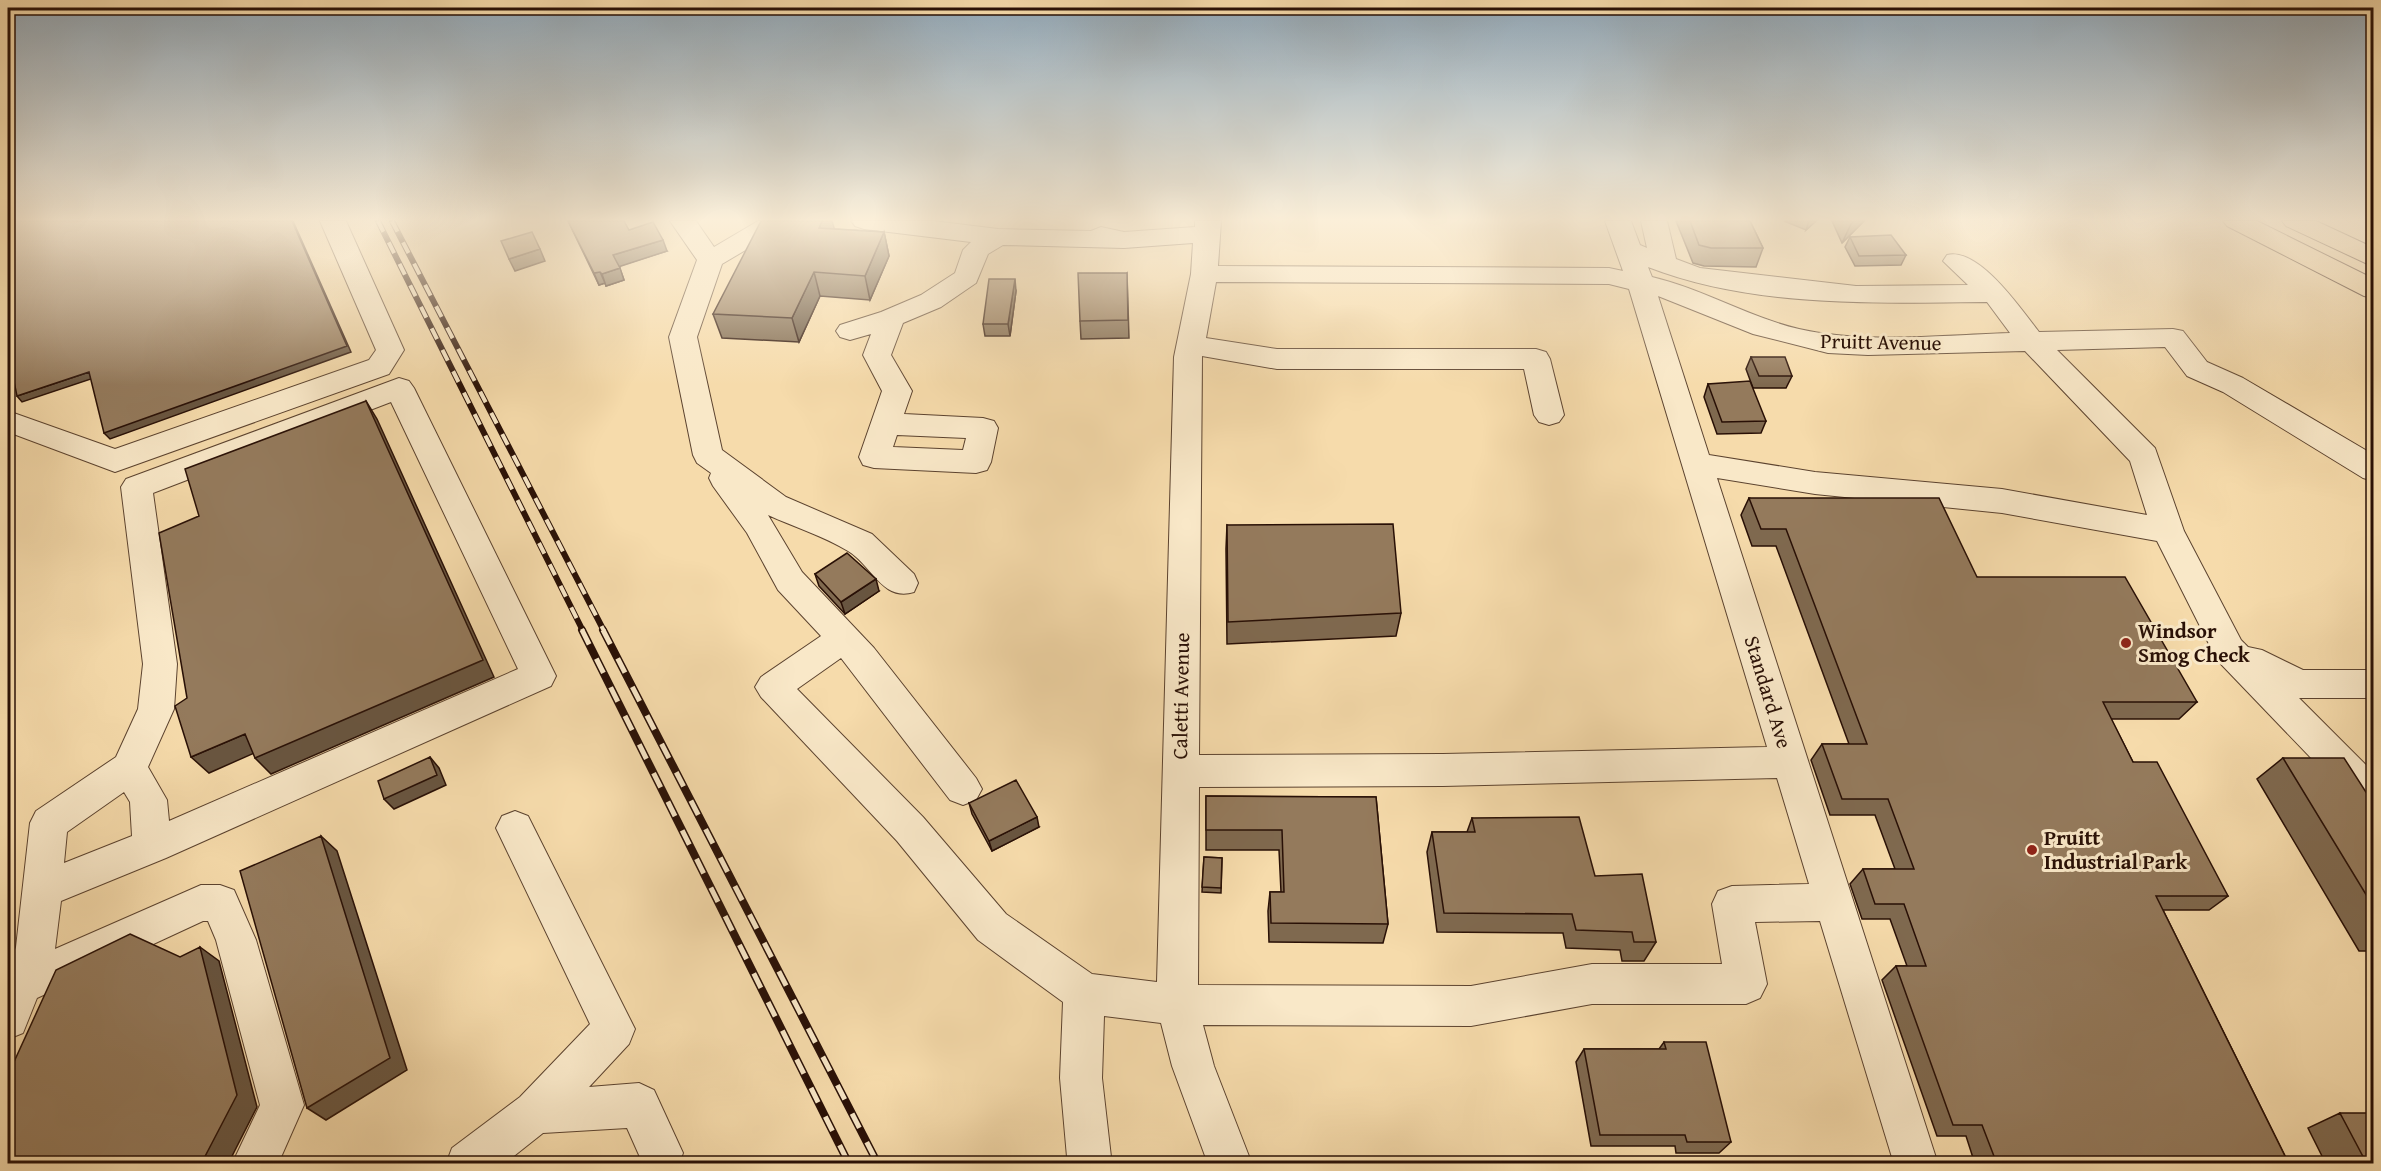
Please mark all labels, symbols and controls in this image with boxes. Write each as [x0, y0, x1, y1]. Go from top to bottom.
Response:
street label: Pruitt Avenue [1820, 325, 1942, 358]
place label: Windsor Smog Check [2138, 615, 2251, 670]
street label: Caletti Avenue [1164, 632, 1197, 760]
street label: Standard Ave [1737, 632, 1800, 752]
marker: Windsor Smog Check [2119, 636, 2133, 650]
place label: Pruitt Industrial Park [2044, 822, 2188, 877]
marker: Pruitt Industrial Park [2025, 843, 2039, 857]

